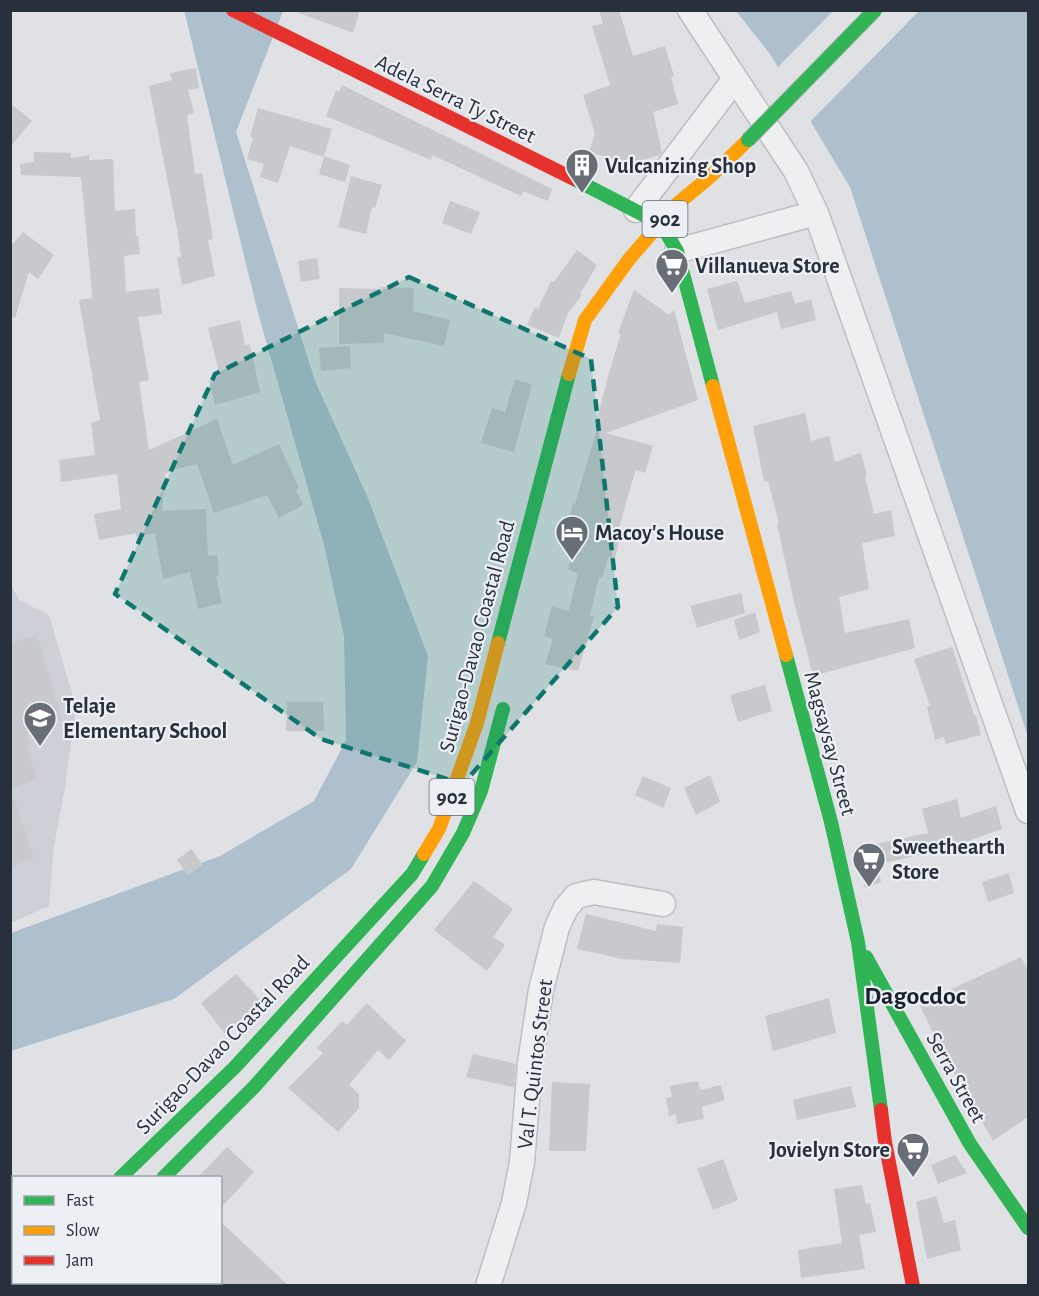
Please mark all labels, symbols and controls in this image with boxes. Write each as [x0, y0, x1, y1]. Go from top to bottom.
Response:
street label: Adela Serra Ty Street [372, 51, 539, 147]
building icon: Vulcanizing Shop [564, 147, 600, 194]
place label: Vulcanizing Shop [605, 155, 756, 177]
road number: 902 [642, 201, 688, 237]
supermarket icon: Villanueva Store [654, 247, 690, 294]
place label: Villanueva Store [695, 255, 840, 277]
hotel icon: Macoy's House [554, 514, 590, 561]
street label: Surigao-Davao Coastal Road [435, 518, 519, 755]
place label: Macoy's House [595, 522, 724, 545]
street label: Magsaysay Street [800, 669, 860, 818]
place label: Telaje Elementary School [63, 695, 227, 743]
school or university icon: Telaje Elementary School [22, 700, 58, 747]
road number: 902 [430, 779, 474, 815]
place label: Sweethearth Store [892, 836, 1005, 883]
supermarket icon: Sweethearth Store [851, 841, 887, 888]
street label: Surigao-Davao Coastal Road [132, 951, 314, 1138]
street label: Val T. Quintos Street [514, 978, 556, 1150]
district label: Dagocdoc [864, 983, 966, 1009]
street label: Serra Street [922, 1029, 990, 1126]
supermarket icon: Jovielyn Store [895, 1131, 931, 1178]
place label: Jovielyn Store [769, 1139, 890, 1162]
legend [12, 1176, 222, 1284]
text: Fast [66, 1192, 94, 1210]
text: Slow [66, 1222, 99, 1240]
text: Jam [66, 1252, 94, 1270]

